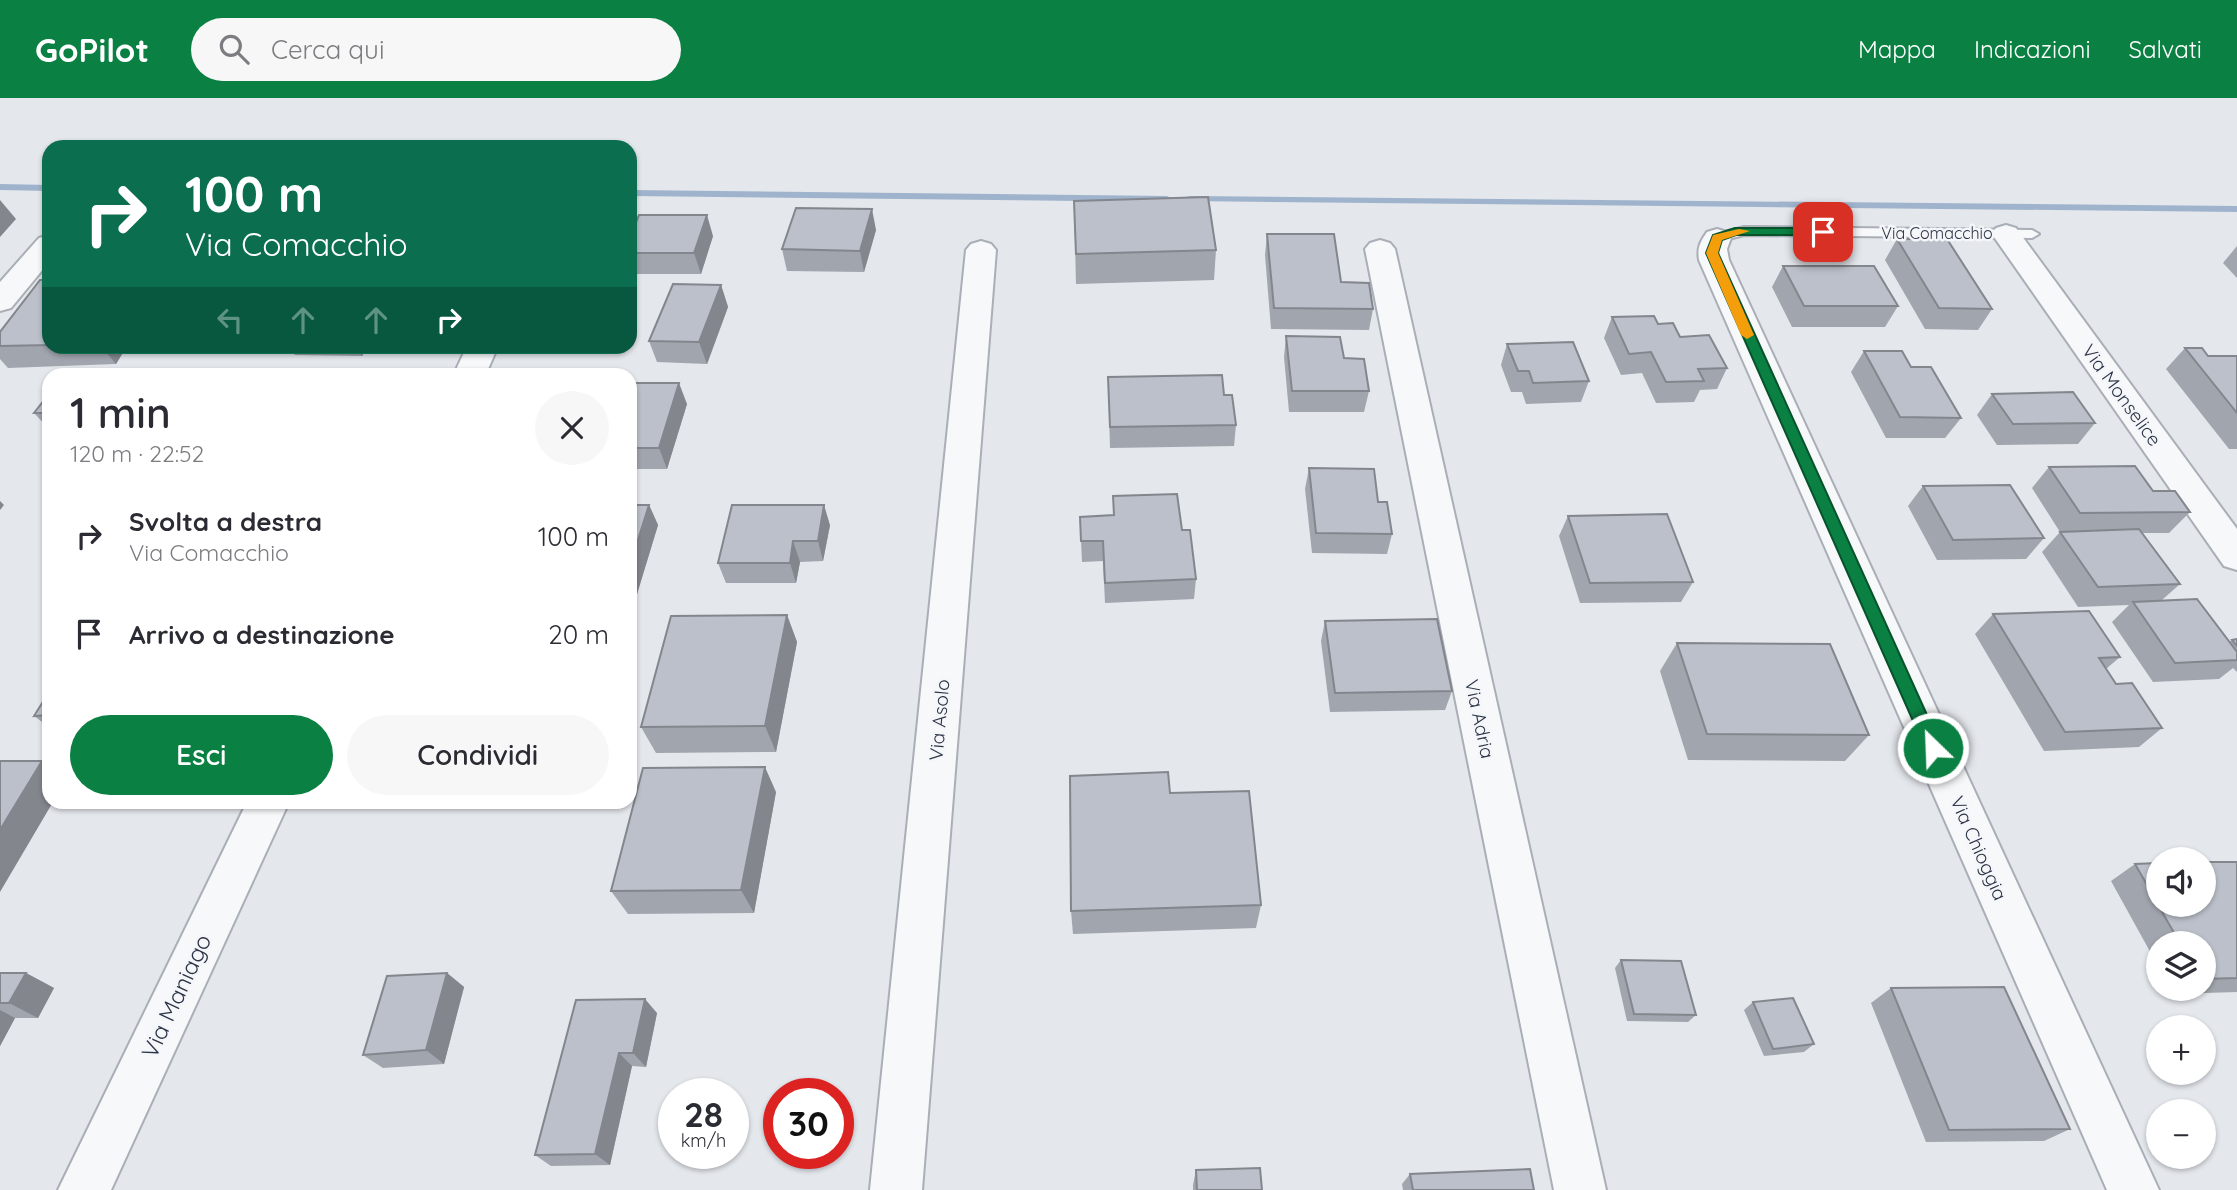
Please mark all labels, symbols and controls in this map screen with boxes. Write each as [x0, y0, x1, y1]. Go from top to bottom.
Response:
search box [191, 18, 681, 81]
text: GoPilot [35, 29, 149, 70]
icon: search [215, 30, 253, 68]
text: Cerca qui [271, 33, 384, 66]
text: Mappa [1858, 34, 1936, 64]
text: Indicazioni [1974, 34, 2091, 64]
text: Salvati [2129, 34, 2202, 64]
text: 100 m [185, 163, 323, 224]
icon: right [70, 168, 161, 259]
pin [1793, 202, 1853, 262]
icon: arrive [1804, 213, 1842, 251]
street label: Via Comacchio [1881, 223, 1993, 243]
text: Via Comacchio [185, 224, 408, 264]
icon: left [211, 301, 249, 339]
icon: ahead [284, 301, 322, 339]
icon: ahead [357, 301, 395, 339]
icon: right [430, 301, 468, 339]
street label: Via Monselice [2077, 339, 2167, 451]
text: 1 min [70, 386, 171, 439]
button: close [535, 391, 609, 465]
text: 120 m · 22:52 [70, 439, 204, 468]
text: Svolta a destra [129, 505, 322, 538]
icon: right [70, 517, 108, 555]
text: 100 m [538, 520, 609, 553]
text: Via Comacchio [129, 538, 289, 567]
icon: arrive [70, 615, 108, 653]
text: Arrivo a destinazione [129, 618, 395, 651]
text: 20 m [548, 618, 609, 651]
street label: Via Adria [1460, 677, 1500, 761]
street label: Via Asolo [923, 678, 955, 762]
position arrow [1896, 711, 1970, 785]
button: Esci [70, 715, 333, 795]
button: Condividi [347, 715, 609, 795]
street label: Via Chioggia [1945, 792, 2013, 904]
map controls [2146, 847, 2216, 1169]
button: sound [2146, 847, 2216, 917]
street label: Via Maniago [135, 929, 217, 1063]
button: layers [2146, 931, 2216, 1001]
button: + [2146, 1015, 2216, 1085]
speed limit sign: 30 [763, 1078, 854, 1169]
text: 28 [684, 1092, 723, 1136]
button: − [2146, 1099, 2216, 1169]
text: km/h [681, 1129, 726, 1152]

